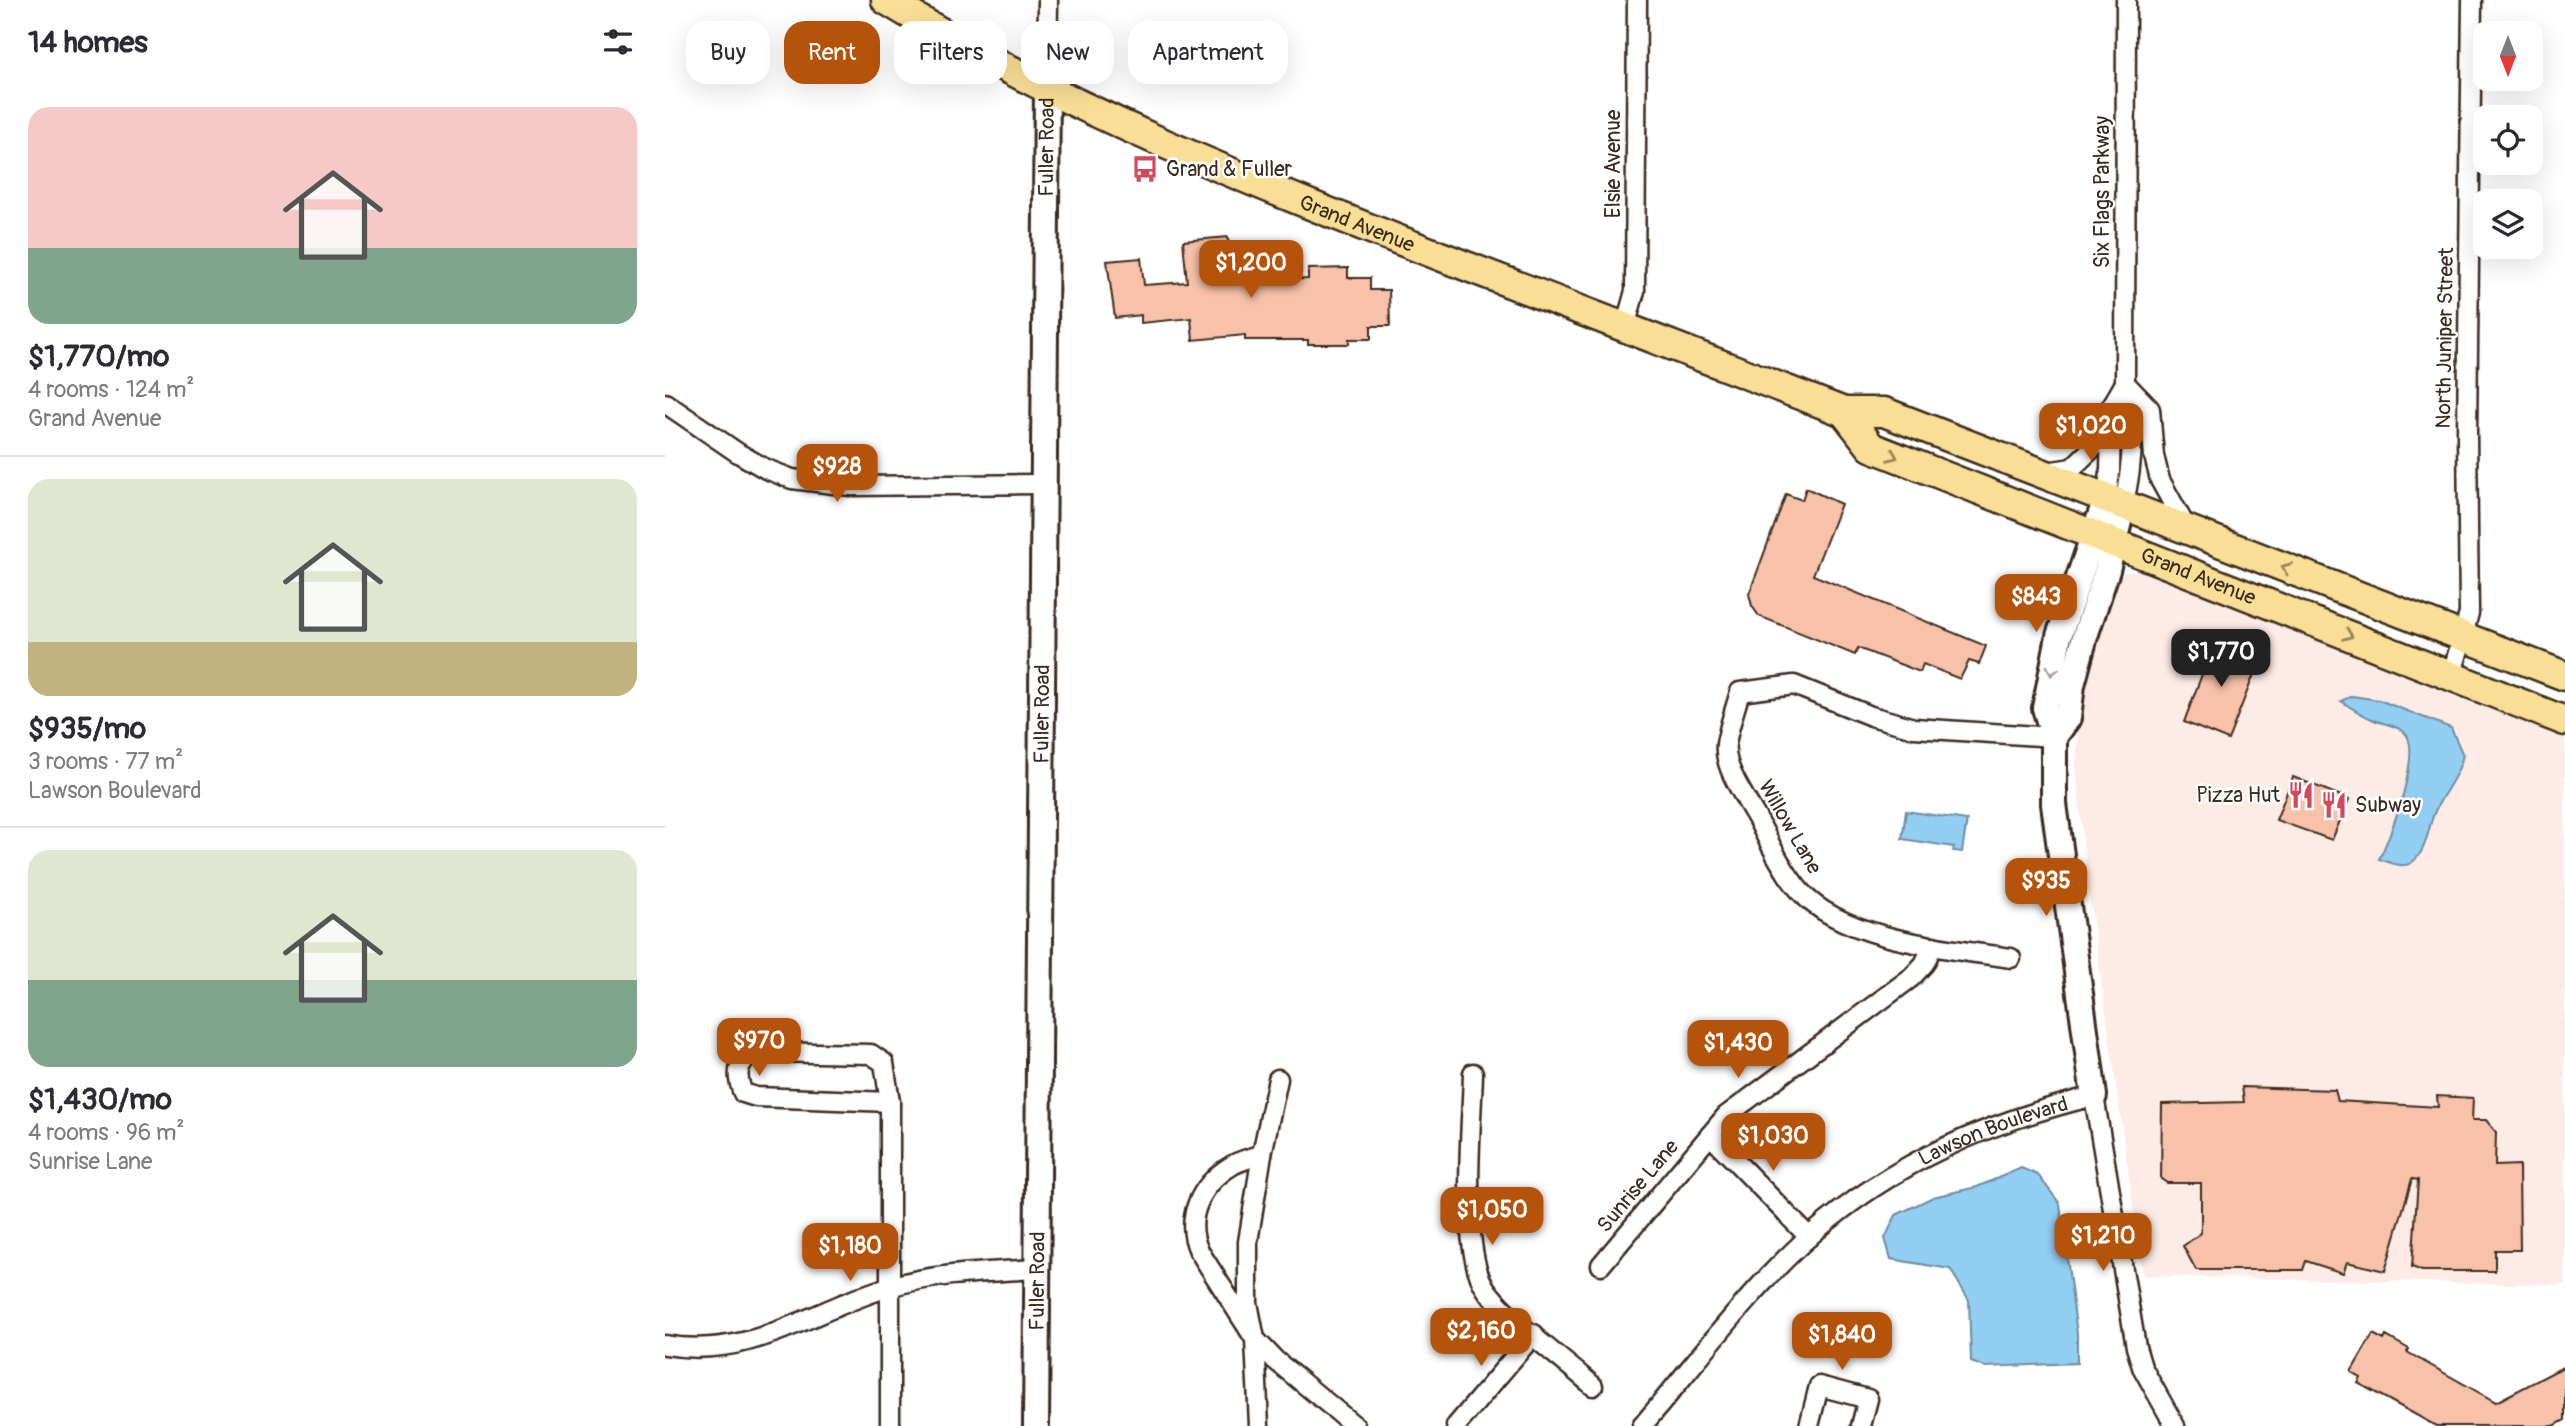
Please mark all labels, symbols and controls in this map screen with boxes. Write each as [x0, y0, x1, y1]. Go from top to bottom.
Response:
chip: Buy [686, 21, 770, 84]
chip: Rent [784, 21, 880, 84]
chip: Filters [894, 21, 1007, 84]
chip: New [1021, 21, 1114, 84]
chip: Apartment [1128, 21, 1288, 84]
north arrow [2473, 21, 2543, 91]
map controls [2473, 21, 2543, 259]
icon: filters [599, 23, 637, 61]
text: 14 homes [28, 24, 148, 61]
street label: Fuller Road [1033, 97, 1060, 197]
button: locate [2473, 105, 2543, 175]
street label: Elsie Avenue [1600, 109, 1627, 218]
street label: Six Flags Parkway [2089, 116, 2116, 268]
icon: home [270, 152, 396, 278]
bus stop icon: Grand & Fuller [1130, 154, 1160, 184]
place label: Grand & Fuller [1166, 156, 1293, 183]
street label: Grand Avenue [1295, 188, 1419, 259]
button: layers [2473, 189, 2543, 259]
pin: $1,200 [1194, 240, 1308, 300]
street label: North Juniper Street [2430, 247, 2460, 429]
text: $1,200 [1215, 248, 1287, 277]
text: $1,770/mo [28, 338, 169, 375]
text: 4 rooms · 124 m² [28, 375, 194, 404]
text: Grand Avenue [28, 404, 161, 433]
pin: $1,020 [2034, 404, 2148, 463]
text: $1,020 [2055, 411, 2127, 440]
pin: $928 [796, 444, 878, 504]
one-way arrow [1887, 447, 1899, 461]
text: $928 [813, 452, 861, 481]
icon: home [270, 524, 396, 650]
street label: Grand Avenue [2137, 541, 2260, 611]
one-way arrow [2280, 562, 2292, 576]
pin: $843 [1995, 574, 2077, 634]
text: $843 [2011, 582, 2061, 611]
one-way arrow [2342, 627, 2354, 641]
pin: $1,770 [2164, 630, 2278, 689]
text: $1,770 [2187, 637, 2255, 666]
street label: Fuller Road [1028, 664, 1056, 764]
one-way arrow [2045, 665, 2060, 677]
text: $935/mo [28, 710, 146, 747]
text: 3 rooms · 77 m² [28, 747, 183, 776]
street label: Willow Lane [1752, 775, 1828, 880]
text: Lawson Boulevard [28, 776, 201, 805]
restaurant icon: Pizza Hut [2286, 780, 2316, 810]
place label: Pizza Hut [2196, 782, 2281, 809]
restaurant icon: Subway [2319, 790, 2349, 820]
place label: Subway [2355, 792, 2421, 819]
pin: $935 [2005, 858, 2087, 918]
text: $935 [2021, 866, 2071, 895]
icon: home [270, 895, 396, 1021]
pin: $970 [718, 1018, 800, 1078]
pin: $1,430 [1681, 1020, 1795, 1080]
text: $970 [733, 1026, 785, 1055]
text: $1,430 [1703, 1028, 1773, 1057]
text: $1,430/mo [28, 1081, 172, 1118]
street label: Lawson Boulevard [1914, 1090, 2071, 1172]
pin: $1,030 [1716, 1114, 1830, 1173]
text: 4 rooms · 96 m² [28, 1118, 184, 1147]
text: $1,030 [1737, 1121, 1809, 1150]
street label: Sunrise Lane [1591, 1133, 1685, 1238]
text: Sunrise Lane [28, 1147, 152, 1176]
pin: $1,050 [1435, 1188, 1549, 1247]
text: $1,050 [1456, 1195, 1528, 1224]
pin: $1,210 [2046, 1214, 2160, 1273]
text: $1,210 [2071, 1221, 2135, 1250]
pin: $1,180 [793, 1224, 907, 1283]
text: $1,180 [818, 1231, 882, 1260]
street label: Fuller Road [1023, 1231, 1051, 1331]
pin: $2,160 [1424, 1308, 1538, 1368]
pin: $1,840 [1785, 1312, 1899, 1372]
text: $2,160 [1446, 1316, 1516, 1345]
text: $1,840 [1808, 1320, 1876, 1349]

